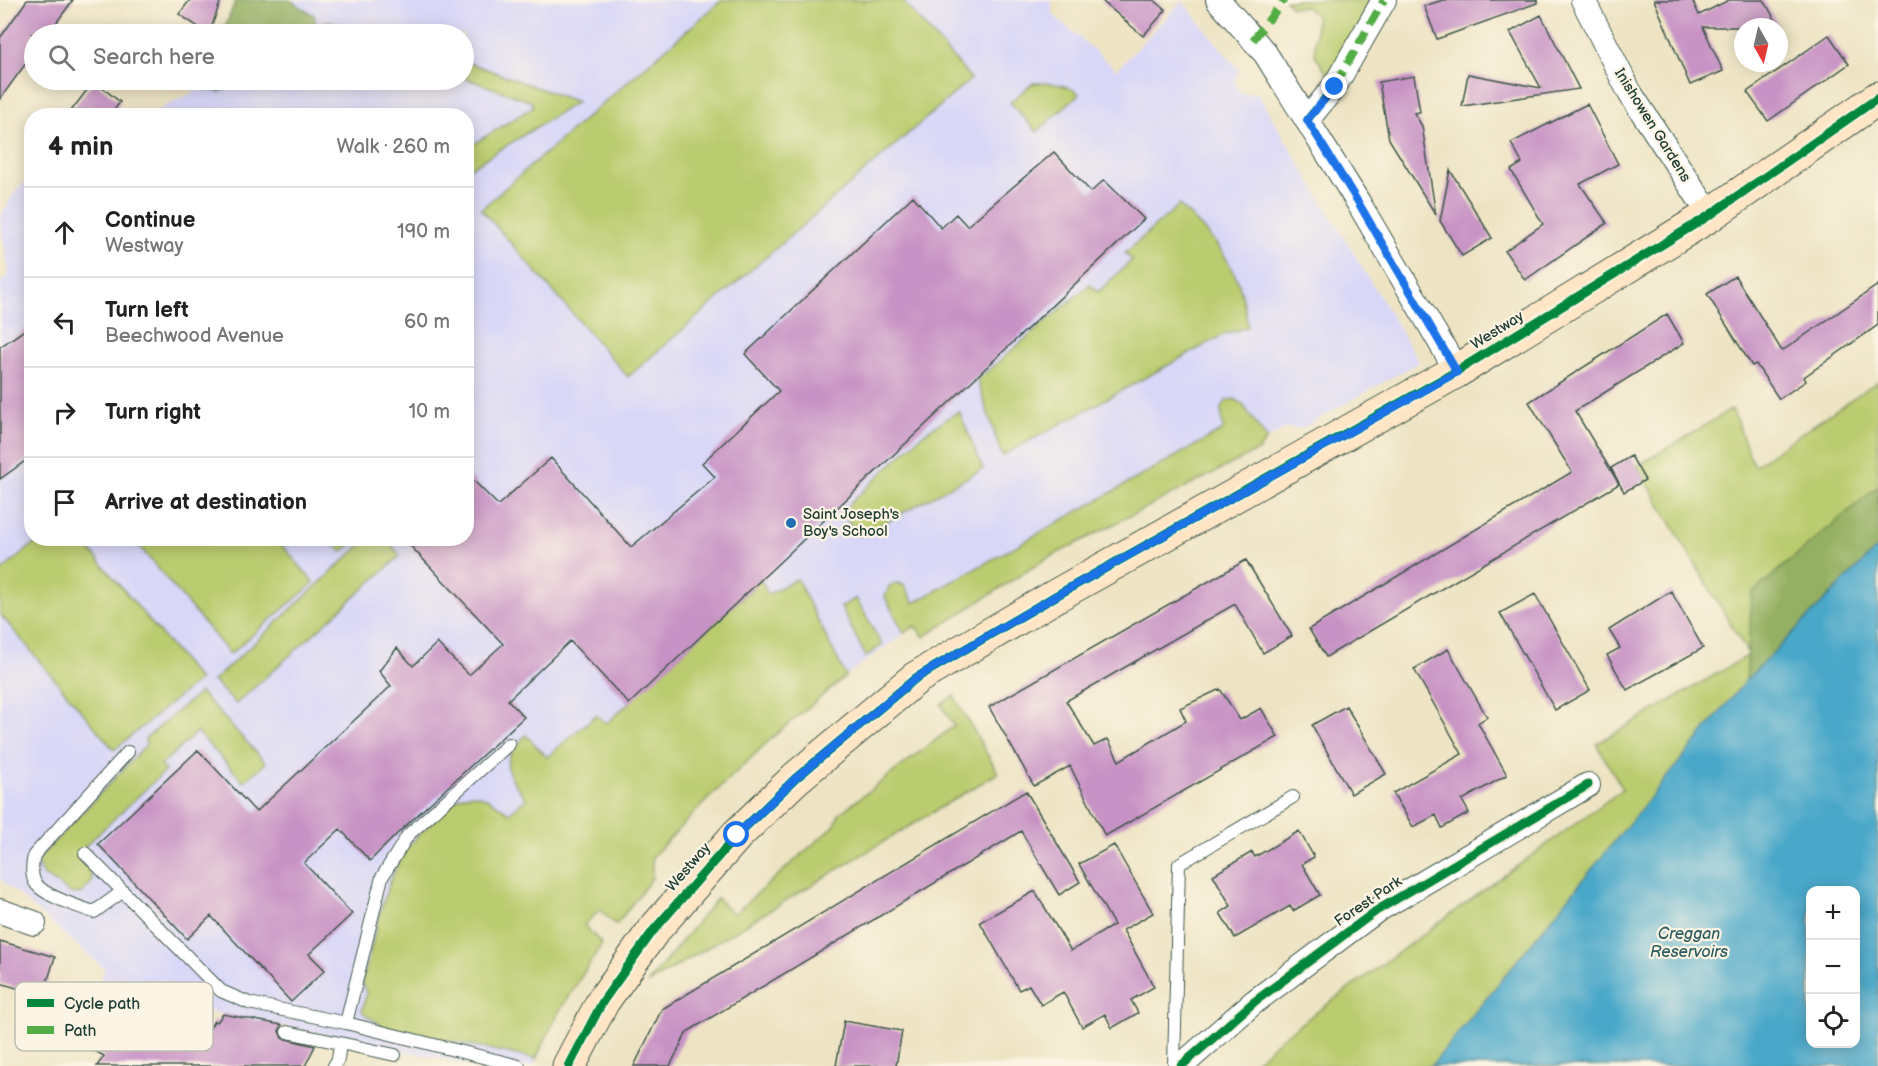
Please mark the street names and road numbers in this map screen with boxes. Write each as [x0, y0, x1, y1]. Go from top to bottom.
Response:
street label: Inishowen Gardens [1610, 65, 1695, 186]
street label: Westway [1467, 307, 1527, 354]
street label: Westway [662, 839, 715, 896]
street label: Forest Park [1331, 872, 1406, 931]

